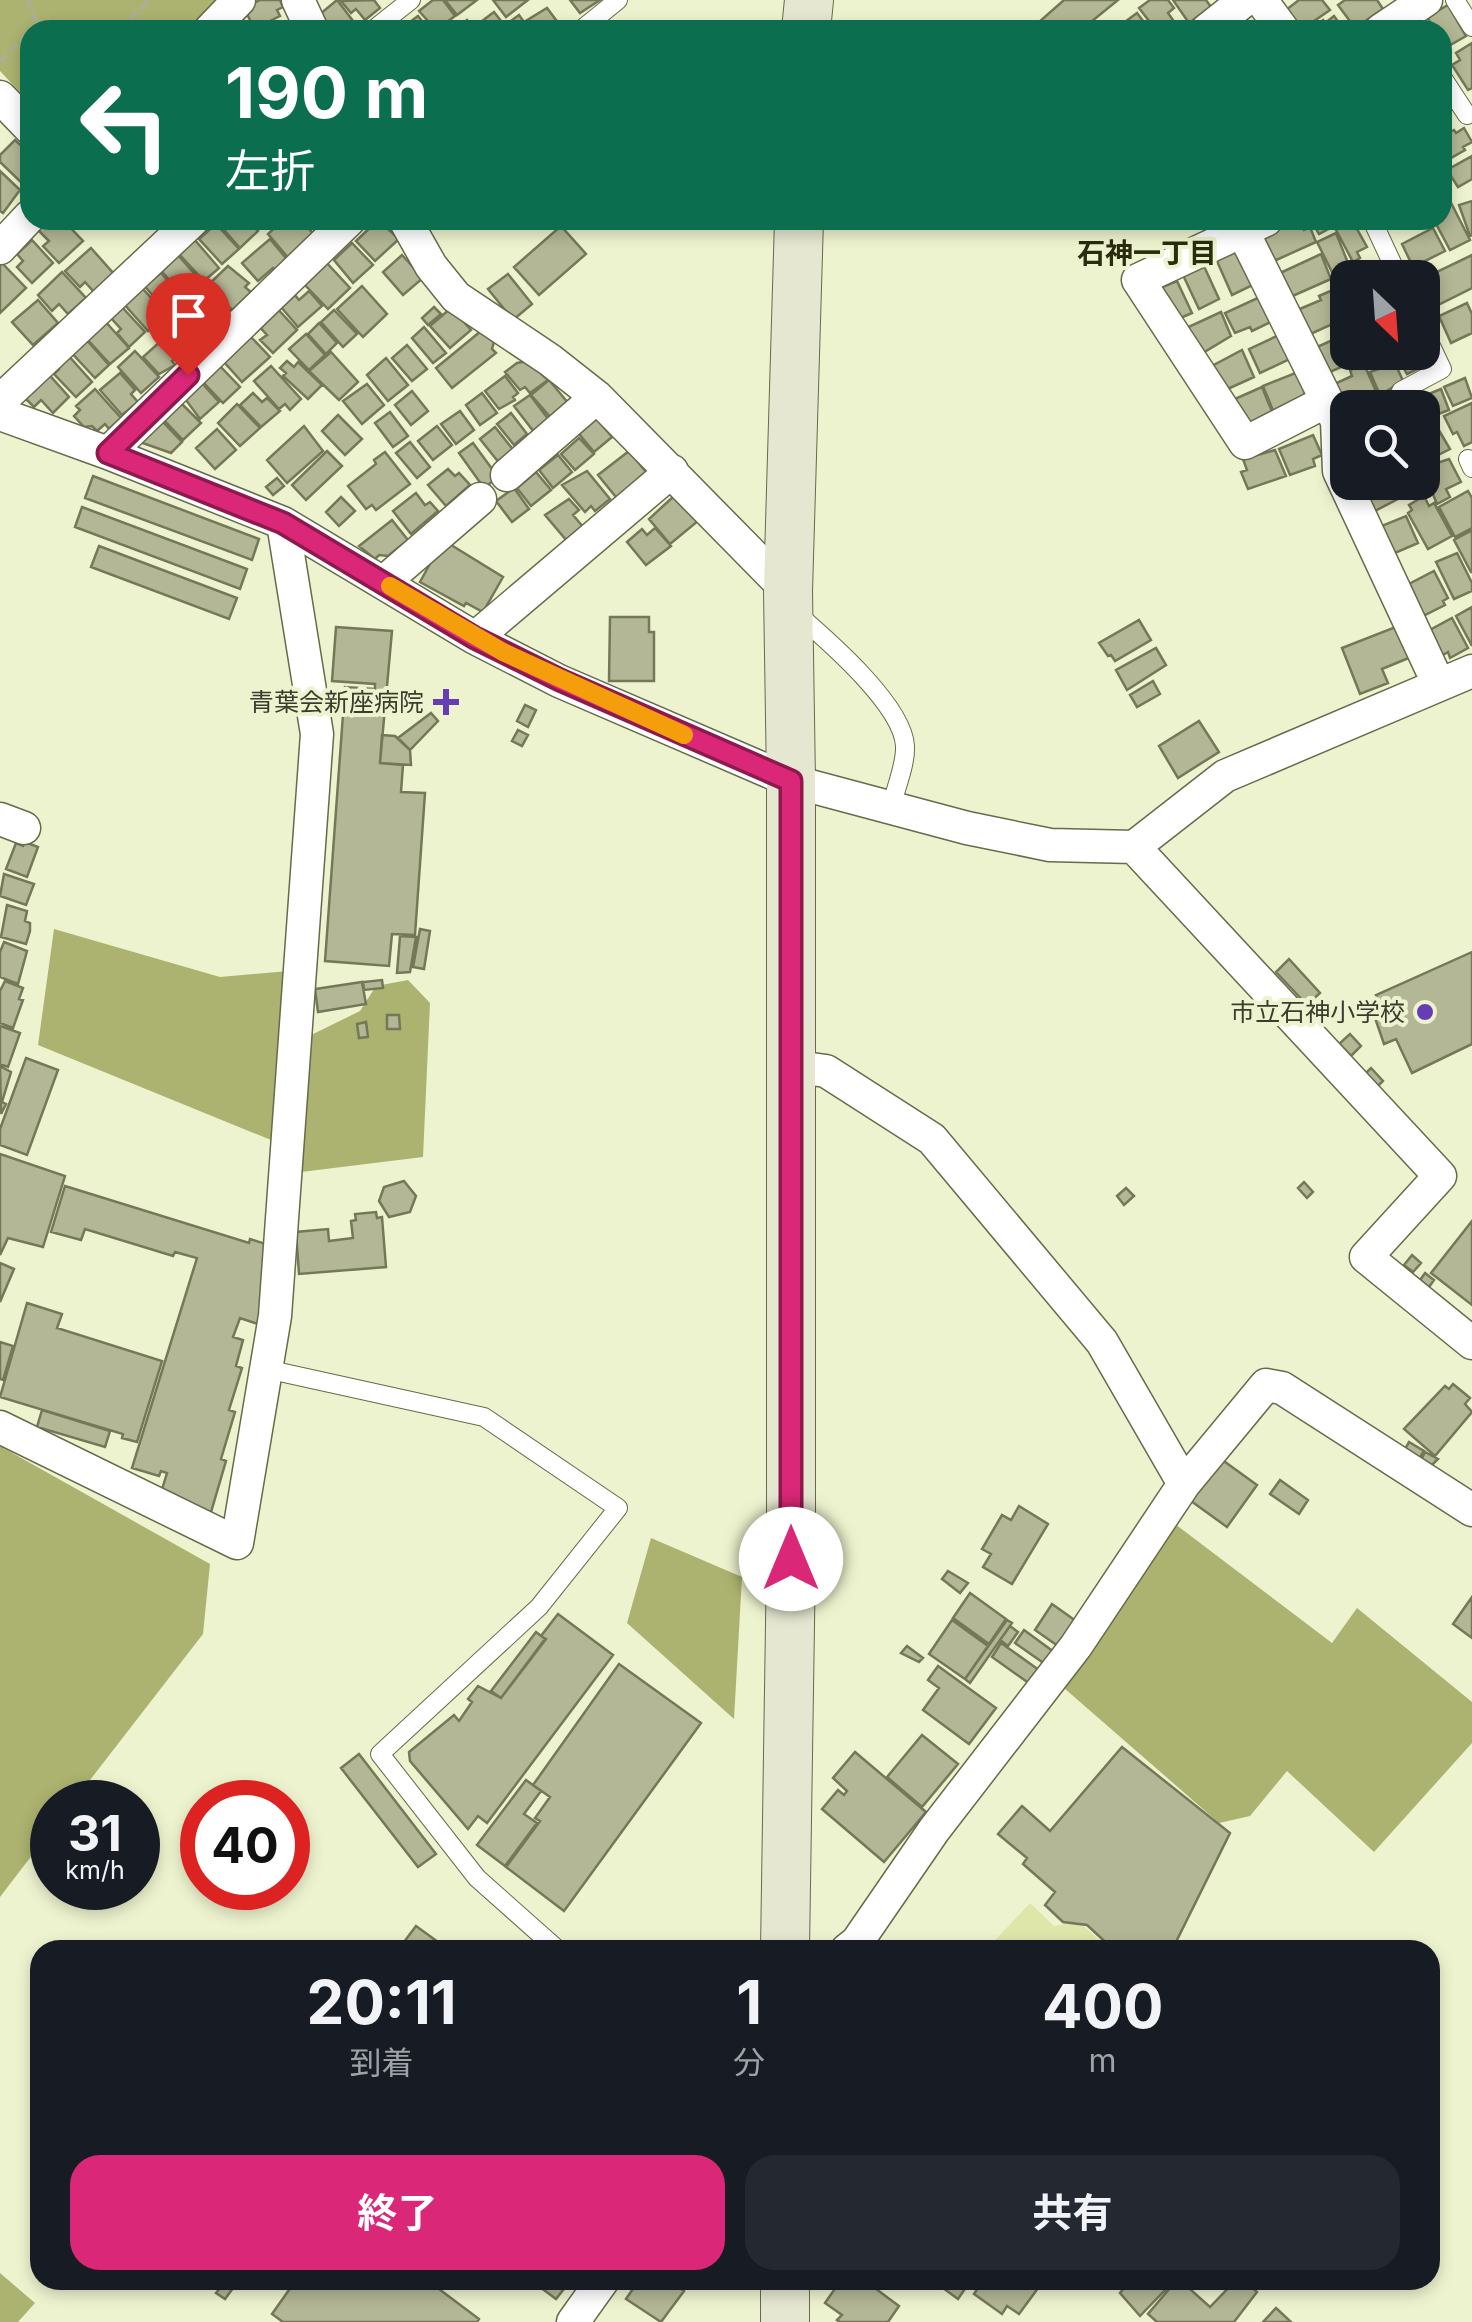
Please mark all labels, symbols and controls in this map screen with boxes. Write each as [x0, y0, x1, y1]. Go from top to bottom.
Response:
text: 190 m [225, 50, 428, 135]
icon: left [60, 60, 190, 190]
text: 左折 [225, 143, 315, 198]
district label: 石神一丁目 [1077, 236, 1217, 270]
north arrow [1330, 260, 1440, 370]
map controls [1330, 260, 1440, 500]
pin [146, 273, 231, 376]
icon: arrive [161, 288, 216, 343]
button: search [1330, 390, 1440, 500]
place label: 青葉会新座病院 [249, 687, 424, 717]
marker: 青葉会新座病院 [433, 689, 459, 715]
place label: 市立石神小学校 [1230, 997, 1405, 1027]
marker: 市立石神小学校 [1414, 1001, 1436, 1023]
position arrow [739, 1507, 843, 1611]
speed limit sign: 40 [180, 1780, 310, 1910]
text: 31 [68, 1803, 122, 1863]
text: km/h [65, 1855, 125, 1885]
text: 20:11 [307, 1966, 457, 2038]
text: 1 [736, 1966, 762, 2038]
text: 400 [1042, 1970, 1163, 2042]
text: m [1089, 2041, 1117, 2080]
text: 到着 [350, 2043, 414, 2082]
text: 分 [733, 2043, 765, 2082]
button: 終了 [70, 2155, 725, 2270]
button: 共有 [745, 2155, 1400, 2270]

